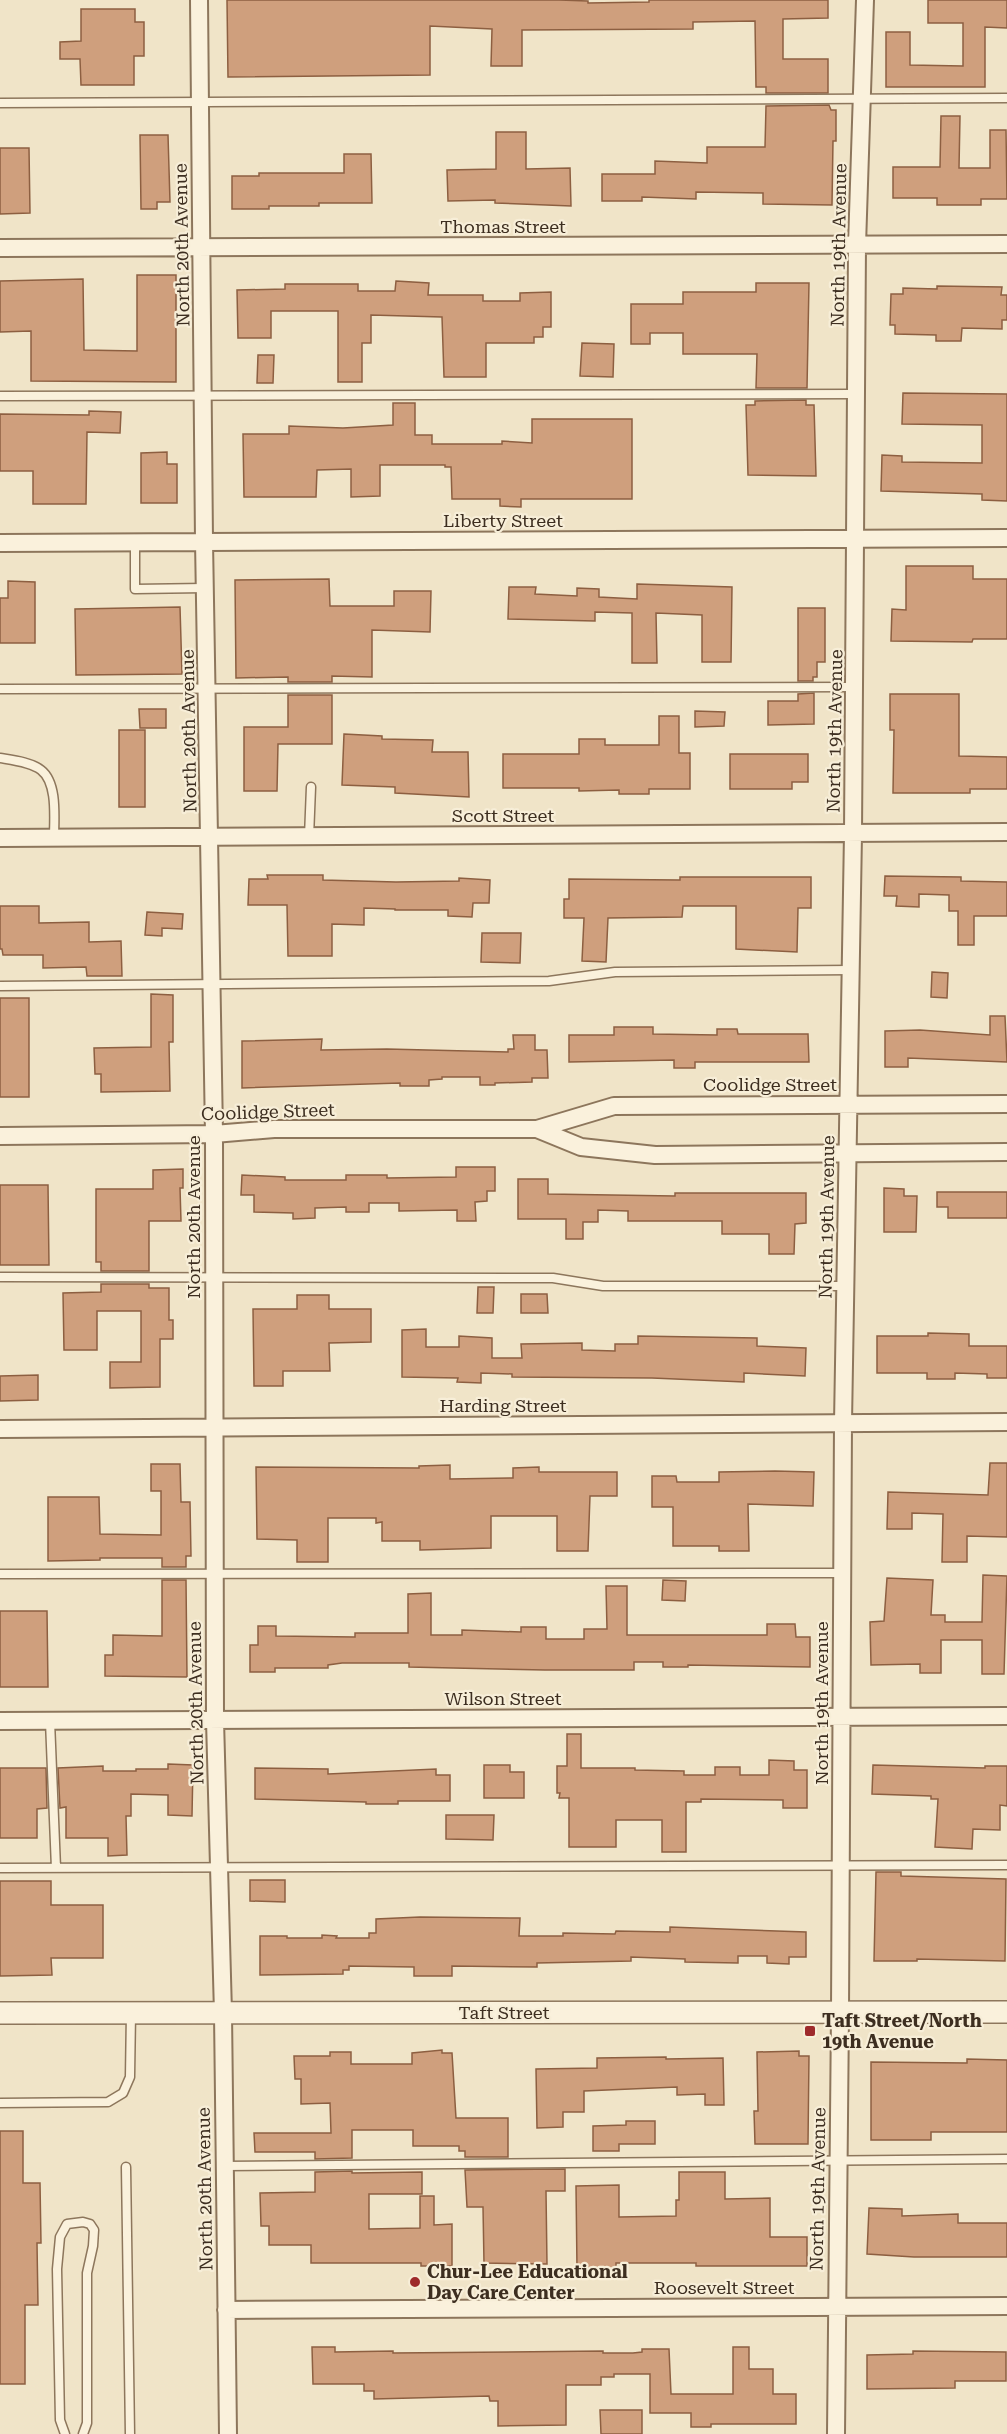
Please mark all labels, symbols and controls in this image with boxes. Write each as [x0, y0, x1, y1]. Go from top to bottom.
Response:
street label: North 20th Avenue [170, 163, 193, 327]
street label: North 19th Avenue [827, 163, 850, 327]
street label: Thomas Street [440, 216, 566, 237]
street label: Liberty Street [443, 510, 563, 531]
street label: North 20th Avenue [177, 649, 200, 813]
street label: North 19th Avenue [823, 649, 846, 813]
street label: Scott Street [452, 805, 554, 826]
street label: Coolidge Street [703, 1074, 837, 1095]
street label: Coolidge Street [201, 1099, 335, 1124]
street label: North 20th Avenue [183, 1135, 204, 1299]
street label: North 19th Avenue [815, 1135, 838, 1299]
street label: Harding Street [439, 1395, 567, 1416]
street label: North 20th Avenue [184, 1621, 207, 1785]
street label: North 19th Avenue [811, 1621, 832, 1785]
street label: Wilson Street [445, 1688, 562, 1709]
street label: Taft Street [459, 2002, 550, 2023]
place label: Taft Street/North 19th Avenue [822, 2010, 982, 2052]
marker: Taft Street/North 19th Avenue [803, 2024, 817, 2038]
street label: North 20th Avenue [193, 2107, 216, 2271]
street label: North 19th Avenue [806, 2107, 829, 2271]
place label: Chur-Lee Educational Day Care Center [427, 2261, 628, 2303]
marker: Chur-Lee Educational Day Care Center [408, 2275, 422, 2289]
street label: Roosevelt Street [654, 2277, 795, 2298]

